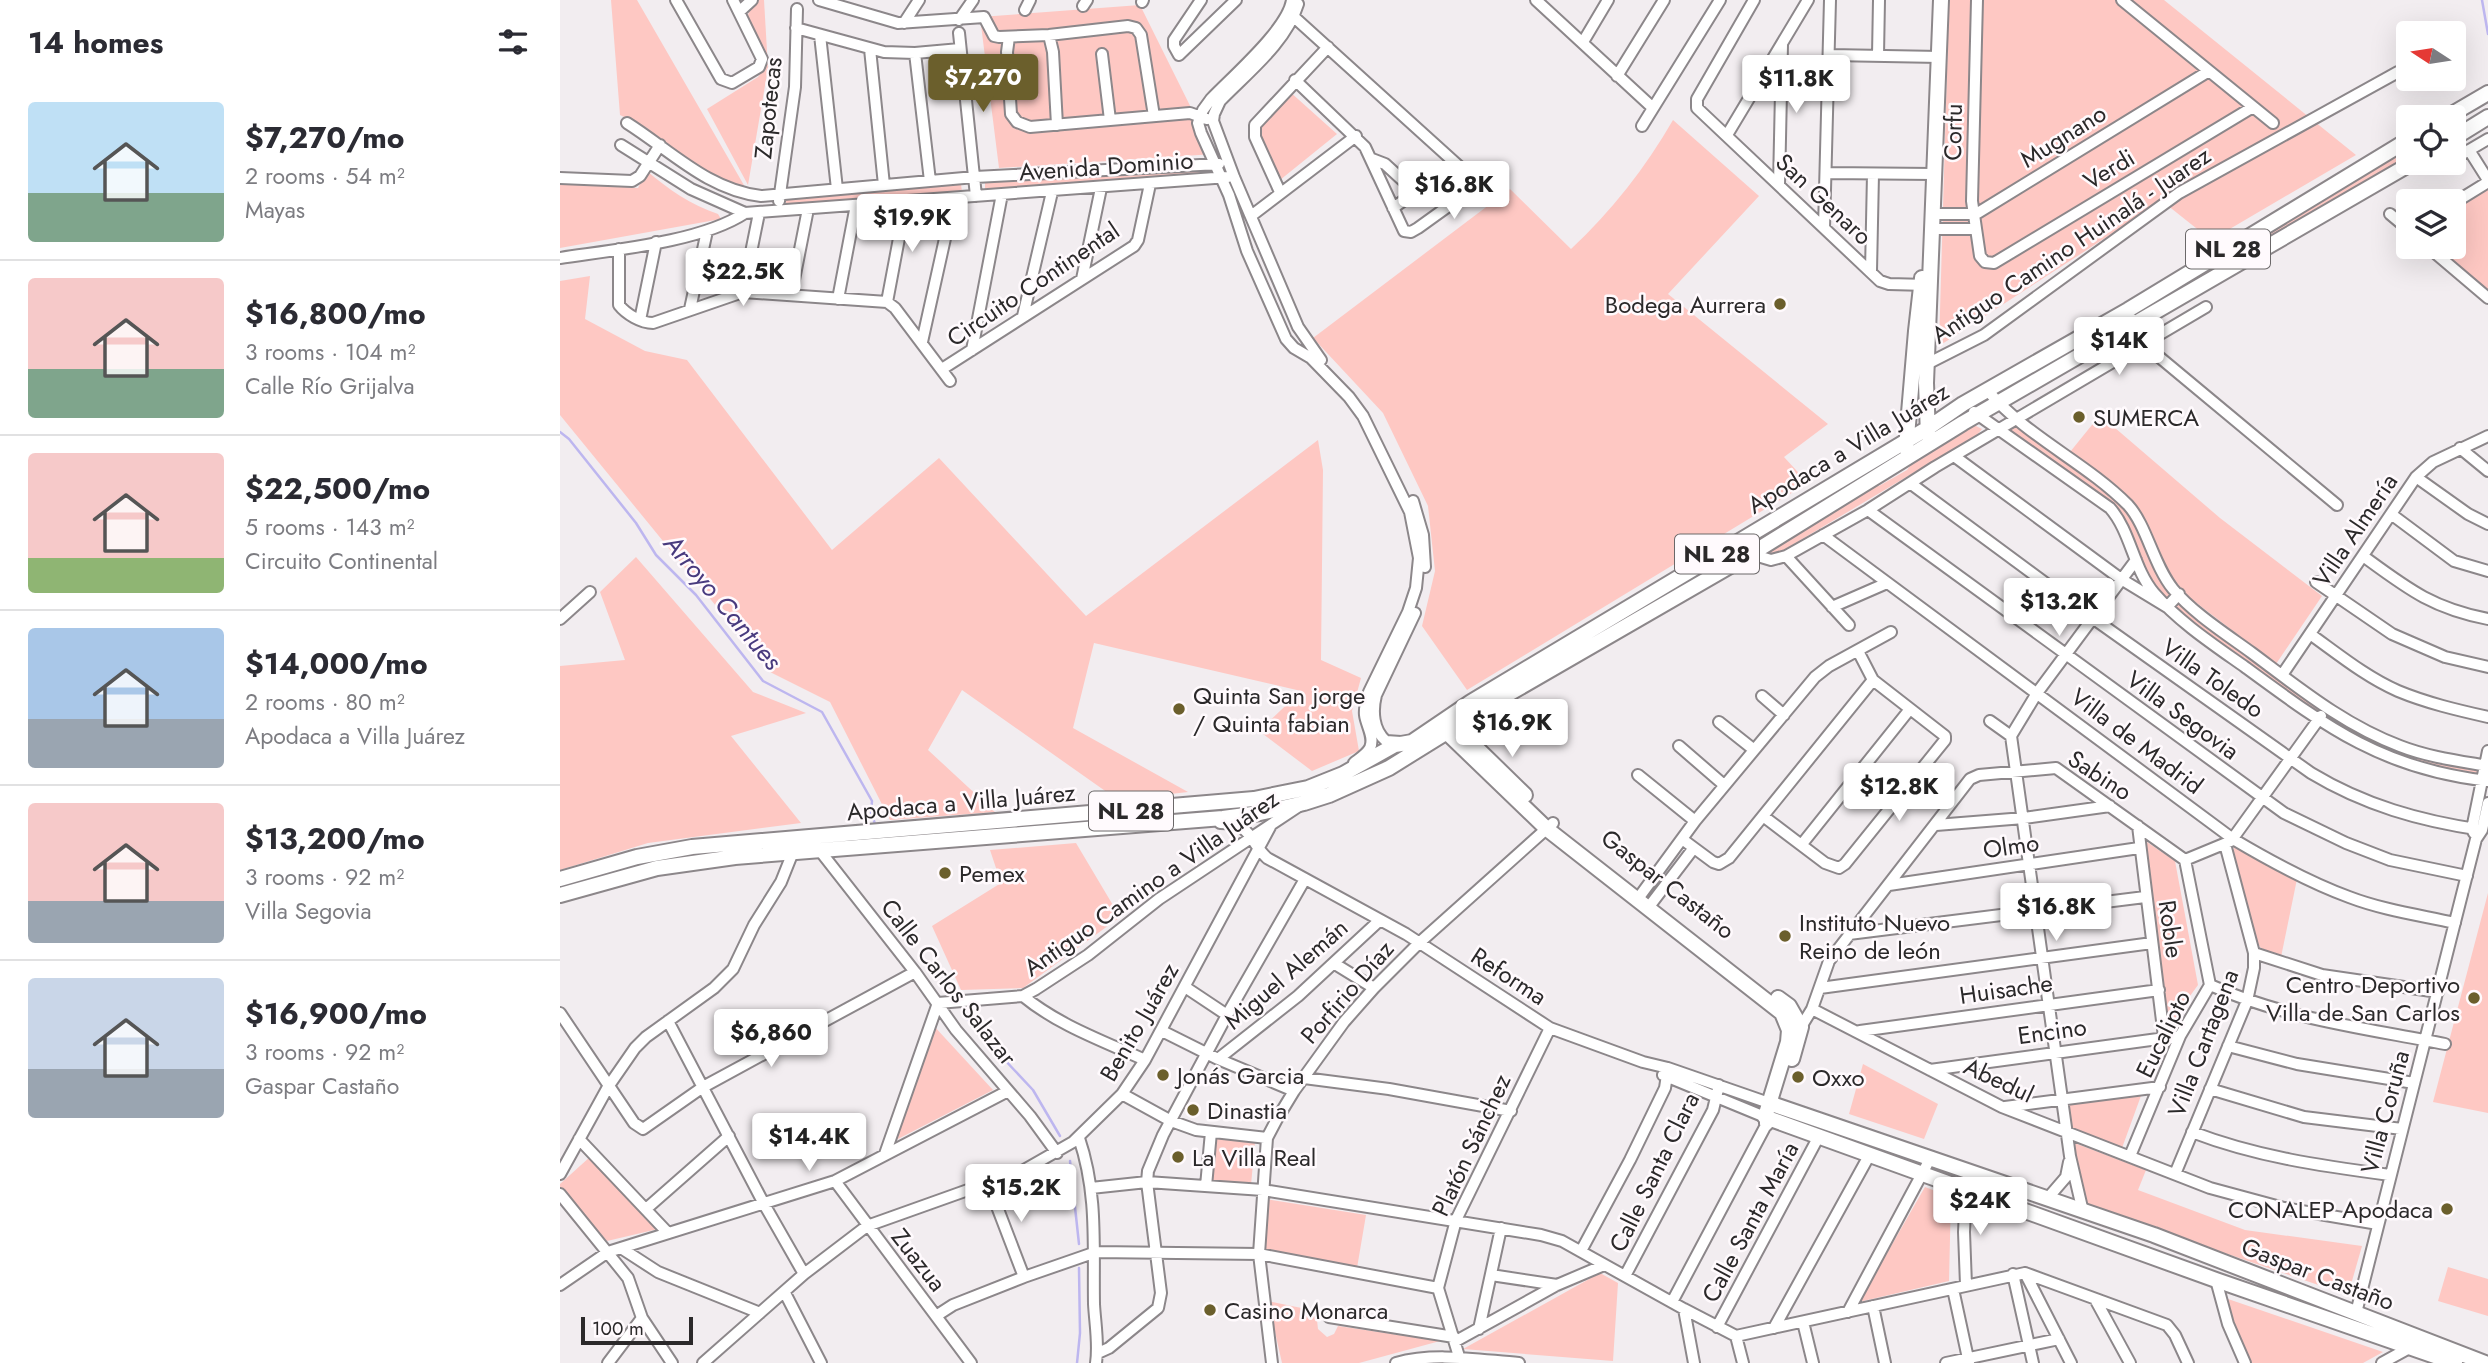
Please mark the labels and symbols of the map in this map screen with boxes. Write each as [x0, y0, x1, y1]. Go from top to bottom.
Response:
north arrow [2396, 21, 2466, 91]
pin: $7,270 [926, 54, 1040, 114]
street label: Zapotecas [745, 55, 791, 161]
pin: $11.8K [1739, 55, 1853, 115]
street label: Mugnano [2013, 96, 2113, 176]
street label: Corfu [1935, 103, 1971, 161]
street label: Antiguo Camino Huinalá - Juarez [1924, 138, 2218, 352]
street label: Verdi [2077, 140, 2141, 198]
street label: Avenida Dominio [1018, 142, 1194, 190]
street label: San Genaro [1768, 145, 1880, 253]
pin: $16.8K [1397, 162, 1511, 221]
pin: $19.9K [855, 194, 969, 254]
street label: Circuito Continental [940, 213, 1126, 355]
road number: NL 28 [2186, 230, 2270, 268]
pin: $22.5K [686, 248, 800, 308]
place label: Bodega Aurrera [1605, 287, 1766, 322]
marker: Bodega Aurrera [1772, 296, 1788, 312]
pin: $14K [2078, 318, 2160, 377]
street label: Apodaca a Villa Juárez [1741, 374, 1955, 522]
place label: SUMERCA [2093, 400, 2199, 435]
marker: SUMERCA [2071, 409, 2087, 425]
street label: Villa Almería [2304, 466, 2406, 594]
water label: Arroyo Cantues [654, 525, 792, 679]
road number: NL 28 [1675, 534, 1759, 574]
pin: $13.2K [2002, 578, 2116, 638]
street label: Villa Toledo [2154, 630, 2272, 726]
street label: Villa Segovia [2119, 662, 2247, 768]
place label: Quinta San jorge / Quinta fabian [1193, 678, 1365, 741]
street label: Villa de Madrid [2063, 680, 2211, 802]
pin: $16.9K [1455, 700, 1569, 759]
marker: Quinta San jorge / Quinta fabian [1171, 701, 1187, 717]
street label: Sabino [2061, 741, 2139, 809]
pin: $12.8K [1842, 764, 1956, 823]
street label: Apodaca a Villa Juárez [845, 775, 1077, 829]
street label: Antiguo Camino a Villa Juárez [1016, 781, 1286, 985]
road number: NL 28 [1089, 792, 1173, 831]
street label: Gaspar Castaño [1594, 821, 1742, 947]
street label: Olmo [1981, 825, 2041, 867]
place label: Pemex [959, 856, 1026, 891]
marker: Pemex [937, 865, 953, 881]
pin: $16.8K [1999, 884, 2113, 943]
street label: Calle Carlos Salazar [873, 891, 1026, 1073]
street label: Roble [2150, 898, 2192, 960]
place label: Instituto Nuevo Reino de león [1799, 905, 1950, 968]
street label: Miguel Alemán [1217, 910, 1355, 1038]
marker: Instituto Nuevo Reino de león [1777, 928, 1793, 944]
street label: Porfirio Díaz [1292, 933, 1402, 1051]
street label: Reforma [1464, 938, 1554, 1014]
street label: Benito Juárez [1091, 956, 1187, 1088]
street label: Villa Cartagena [2159, 964, 2247, 1122]
street label: Huisache [1957, 965, 2055, 1013]
place label: Centro Deportivo Villa de San Carlos [2266, 967, 2460, 1030]
street label: Eucalipto [2127, 984, 2199, 1084]
marker: Centro Deportivo Villa de San Carlos [2466, 990, 2482, 1006]
street label: Encino [2015, 1009, 2089, 1053]
pin: $6,860 [714, 1010, 828, 1069]
street label: Villa Coruña [2352, 1046, 2418, 1178]
street label: Abedul [1958, 1049, 2040, 1111]
place label: Jonás Garcia [1174, 1058, 1304, 1093]
place label: Oxxo [1812, 1060, 1865, 1095]
marker: Jonás Garcia [1155, 1067, 1171, 1083]
street label: Platón Sánchez [1423, 1068, 1519, 1222]
marker: Oxxo [1790, 1069, 1806, 1085]
street label: Calle Santa Clara [1600, 1086, 1708, 1258]
place label: Dinastia [1207, 1093, 1287, 1128]
marker: Dinastia [1185, 1102, 1201, 1118]
pin: $14.4K [752, 1114, 866, 1173]
street label: Calle Santa María [1693, 1135, 1807, 1309]
place label: La Villa Real [1192, 1140, 1316, 1175]
marker: La Villa Real [1170, 1149, 1186, 1165]
pin: $15.2K [964, 1164, 1078, 1224]
pin: $24K [1939, 1178, 2021, 1237]
place label: CONALEP Apodaca [2228, 1192, 2433, 1227]
marker: CONALEP Apodaca [2439, 1201, 2455, 1217]
street label: Zuazua [883, 1221, 955, 1299]
street label: Gaspar Castaño [2237, 1229, 2399, 1319]
place label: Casino Monarca [1224, 1293, 1388, 1328]
marker: Casino Monarca [1202, 1302, 1218, 1318]
scale bar [581, 1314, 693, 1346]

